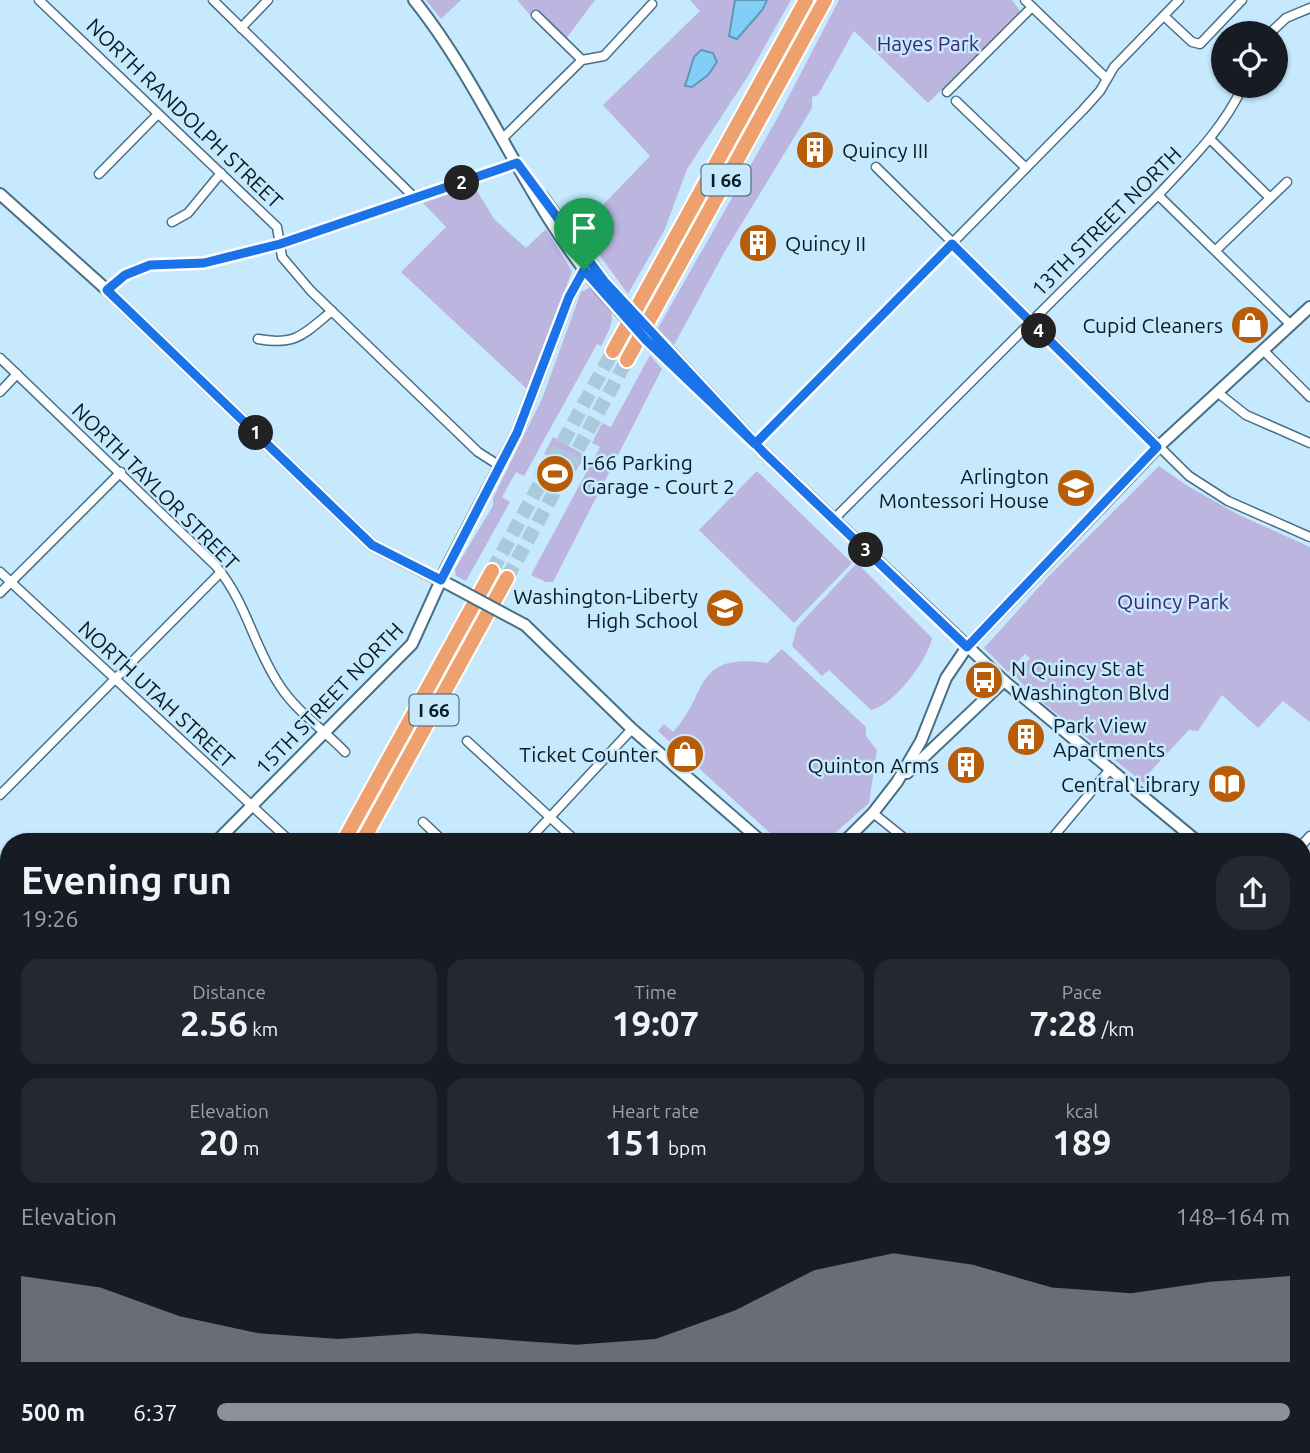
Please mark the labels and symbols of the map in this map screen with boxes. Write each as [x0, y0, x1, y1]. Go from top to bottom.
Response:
street label: NORTH RANDOLPH STREET [82, 13, 288, 213]
park label: Hayes Park [877, 31, 980, 55]
building icon: Quincy III [794, 129, 836, 171]
place label: Quincy III [842, 138, 928, 162]
street label: 13TH STREET NORTH [1026, 141, 1186, 301]
road number: I 66 [702, 164, 750, 196]
pin: 2 [444, 166, 480, 200]
pin [554, 198, 614, 270]
building icon: Quincy II [737, 222, 779, 264]
place label: Quincy II [785, 231, 866, 255]
shop icon: Cupid Cleaners [1229, 304, 1271, 346]
place label: Cupid Cleaners [1082, 313, 1223, 337]
pin: 4 [1021, 314, 1056, 348]
street label: NORTH TAYLOR STREET [68, 398, 244, 574]
pin: 1 [238, 416, 274, 450]
place label: I-66 Parking Garage - Court 2 [582, 450, 735, 498]
sports icon: I-66 Parking Garage - Court 2 [534, 453, 576, 495]
place label: Arlington Montessori House [879, 464, 1049, 512]
school or university icon: Arlington Montessori House [1055, 467, 1097, 509]
pin: 3 [848, 532, 884, 568]
place label: Washington-Liberty High School [513, 584, 698, 632]
school or university icon: Washington-Liberty High School [704, 587, 746, 629]
park label: Quincy Park [1117, 589, 1229, 613]
street label: NORTH UTAH STREET [74, 616, 240, 773]
street label: 15TH STREET NORTH [250, 617, 408, 779]
place label: N Quincy St at Washington Blvd [1011, 656, 1170, 704]
bus stop icon: N Quincy St at Washington Blvd [963, 659, 1005, 701]
road number: I 66 [410, 694, 458, 726]
place label: Park View Apartments [1053, 713, 1165, 761]
building icon: Park View Apartments [1005, 716, 1047, 758]
shop icon: Ticket Counter [664, 733, 706, 775]
place label: Ticket Counter [519, 742, 658, 766]
building icon: Quinton Arms [945, 744, 987, 786]
place label: Quinton Arms [807, 753, 939, 777]
library icon: Central Library [1206, 763, 1248, 805]
place label: Central Library [1061, 772, 1200, 796]

